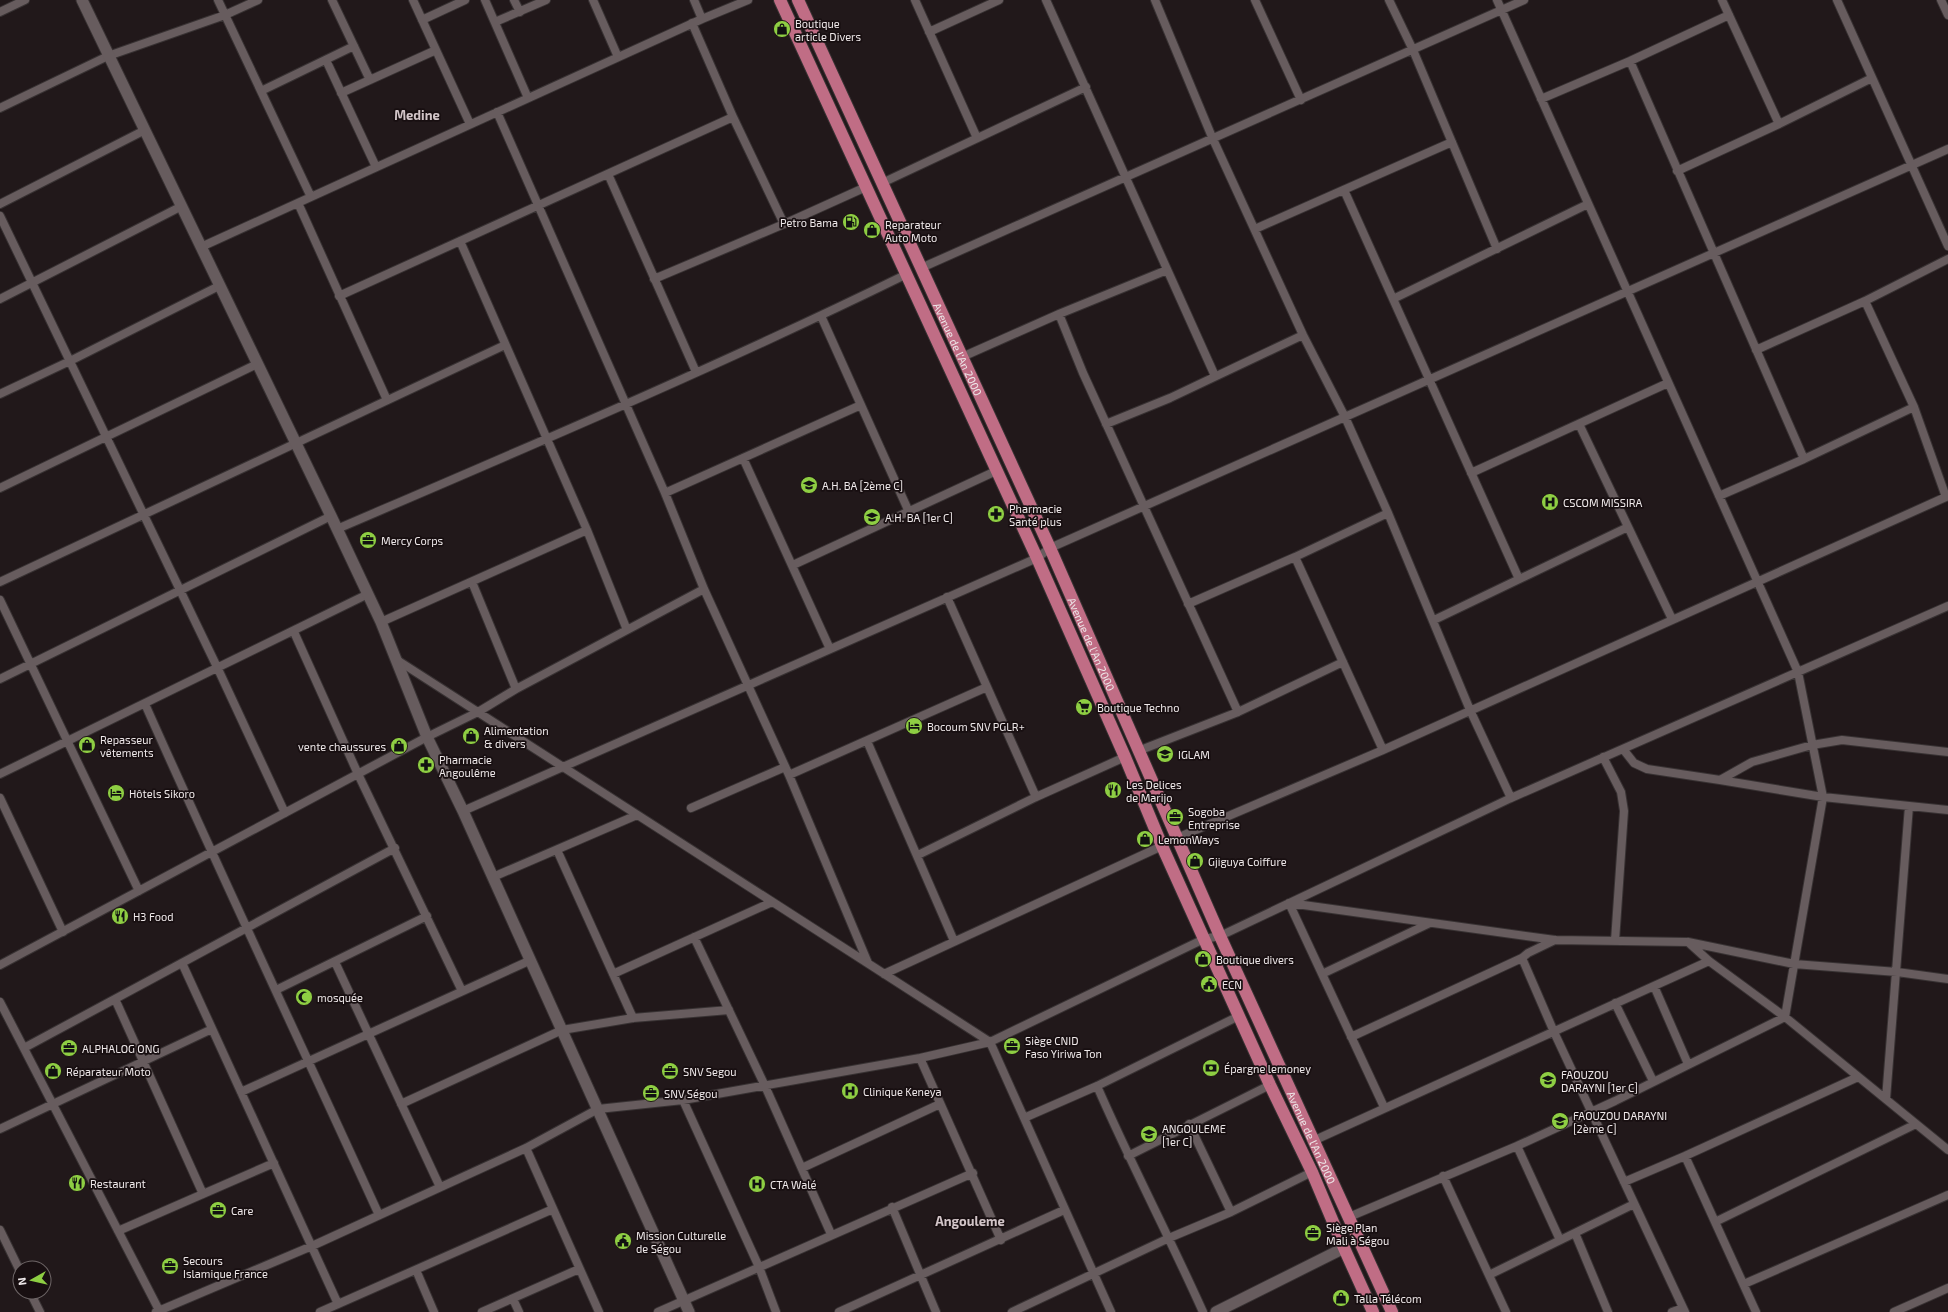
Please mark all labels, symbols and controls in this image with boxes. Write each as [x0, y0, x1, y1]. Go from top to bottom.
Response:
place label: Boutique article Divers [795, 17, 861, 43]
shop icon: Boutique article Divers [772, 19, 792, 39]
district label: Medine [394, 107, 440, 123]
fuel station icon: Petro Bama [841, 212, 861, 232]
place label: Petro Bama [780, 216, 838, 229]
place label: Reparateur Auto Moto [885, 218, 942, 244]
shop icon: Reparateur Auto Moto [862, 220, 882, 240]
street label: Avenue de l'An 2000 [931, 300, 985, 397]
school or university icon: A.H. BA [2ème C] [799, 475, 819, 495]
place label: A.H. BA [2ème C] [822, 479, 903, 492]
hospital icon: CSCOM MISSIRA [1540, 492, 1560, 512]
place label: CSCOM MISSIRA [1563, 496, 1643, 509]
place label: Pharmacie Santé plus [1009, 502, 1062, 528]
pharmacy icon: Pharmacie Santé plus [986, 504, 1006, 524]
school or university icon: A.H. BA [1er C] [862, 507, 882, 527]
place label: A.H. BA [1er C] [885, 511, 953, 524]
office icon: Mercy Corps [358, 530, 378, 550]
place label: Mercy Corps [381, 534, 444, 547]
street label: Avenue de l'An 2000 [1066, 595, 1118, 693]
supermarket icon: Boutique Techno [1074, 697, 1094, 717]
place label: Boutique Techno [1097, 701, 1179, 714]
hotel icon: Bocoum SNV PGLR+ [904, 716, 924, 736]
place label: Bocoum SNV PGLR+ [927, 720, 1025, 733]
place label: Alimentation & divers [484, 724, 549, 750]
shop icon: Alimentation & divers [461, 726, 481, 746]
place label: Repasseur vêtements [100, 733, 154, 759]
shop icon: Repasseur vêtements [77, 735, 97, 755]
shop icon: vente chaussures [389, 736, 409, 756]
place label: vente chaussures [298, 740, 386, 753]
school or university icon: IGLAM [1155, 744, 1175, 764]
place label: IGLAM [1178, 748, 1210, 761]
place label: Pharmacie Angoulême [439, 753, 496, 779]
pharmacy icon: Pharmacie Angoulême [416, 755, 436, 775]
place label: Les Delices de Marijo [1126, 778, 1182, 805]
restaurant icon: Les Delices de Marijo [1103, 780, 1123, 800]
hotel icon: Hôtels Sikoro [106, 783, 126, 803]
place label: Hôtels Sikoro [129, 787, 195, 800]
place label: Sogoba Entreprise [1188, 805, 1240, 831]
office icon: Sogoba Entreprise [1165, 807, 1185, 827]
shop icon: LemonWays [1135, 829, 1155, 849]
place label: LemonWays [1158, 833, 1220, 846]
shop icon: Gjiguya Coiffure [1185, 851, 1205, 871]
place label: Gjiguya Coiffure [1208, 855, 1287, 869]
restaurant icon: H3 Food [110, 906, 130, 926]
place label: H3 Food [133, 910, 173, 923]
shop icon: Boutique divers [1193, 949, 1213, 969]
place label: Boutique divers [1216, 953, 1294, 966]
public building icon: ECN [1199, 974, 1219, 994]
place label: ECN [1222, 978, 1242, 991]
mosque icon: mosquée [294, 987, 314, 1007]
place label: mosquée [317, 991, 363, 1004]
place label: Siège CNID Faso Yiriwa Ton [1025, 1034, 1102, 1060]
office icon: Siège CNID Faso Yiriwa Ton [1002, 1036, 1022, 1056]
office icon: ALPHALOG ONG [59, 1038, 79, 1058]
place label: ALPHALOG ONG [82, 1042, 159, 1055]
bank icon: Épargne lemoney [1201, 1058, 1221, 1078]
shop icon: Réparateur Moto [43, 1061, 63, 1081]
office icon: SNV Segou [660, 1061, 680, 1081]
place label: Épargne lemoney [1224, 1062, 1311, 1075]
place label: Réparateur Moto [66, 1065, 151, 1078]
place label: SNV Segou [683, 1065, 737, 1078]
place label: FAOUZOU DARAYNI [1er C] [1561, 1068, 1638, 1094]
school or university icon: FAOUZOU DARAYNI [1er C] [1538, 1070, 1558, 1090]
hospital icon: Clinique Keneya [840, 1081, 860, 1101]
office icon: SNV Ségou [641, 1083, 661, 1103]
place label: Clinique Keneya [863, 1085, 942, 1098]
place label: SNV Ségou [664, 1087, 718, 1100]
street label: Avenue de l'An 2000 [1285, 1089, 1339, 1186]
place label: FAOUZOU DARAYNI [2ème C] [1573, 1109, 1667, 1135]
school or university icon: FAOUZOU DARAYNI [2ème C] [1550, 1111, 1570, 1131]
place label: ANGOULEME [1er C] [1162, 1122, 1226, 1148]
school or university icon: ANGOULEME [1er C] [1139, 1124, 1159, 1144]
restaurant icon: Restaurant [67, 1173, 87, 1193]
hospital icon: CTA Walé [747, 1174, 767, 1194]
place label: Restaurant [90, 1177, 146, 1190]
place label: CTA Walé [770, 1178, 817, 1191]
office icon: Care [208, 1200, 228, 1220]
place label: Care [231, 1204, 254, 1217]
district label: Angouleme [935, 1213, 1005, 1229]
place label: Siège Plan Mali à Ségou [1326, 1221, 1389, 1247]
office icon: Siège Plan Mali à Ségou [1303, 1223, 1323, 1243]
place label: Mission Culturelle de Ségou [636, 1229, 726, 1255]
public building icon: Mission Culturelle de Ségou [613, 1231, 633, 1251]
place label: Secours Islamique France [183, 1254, 268, 1280]
office icon: Secours Islamique France [160, 1256, 180, 1276]
north arrow [12, 1260, 52, 1300]
text: N [15, 1277, 29, 1286]
shop icon: Talla Télécom [1331, 1288, 1351, 1308]
place label: Talla Télécom [1354, 1292, 1422, 1305]

